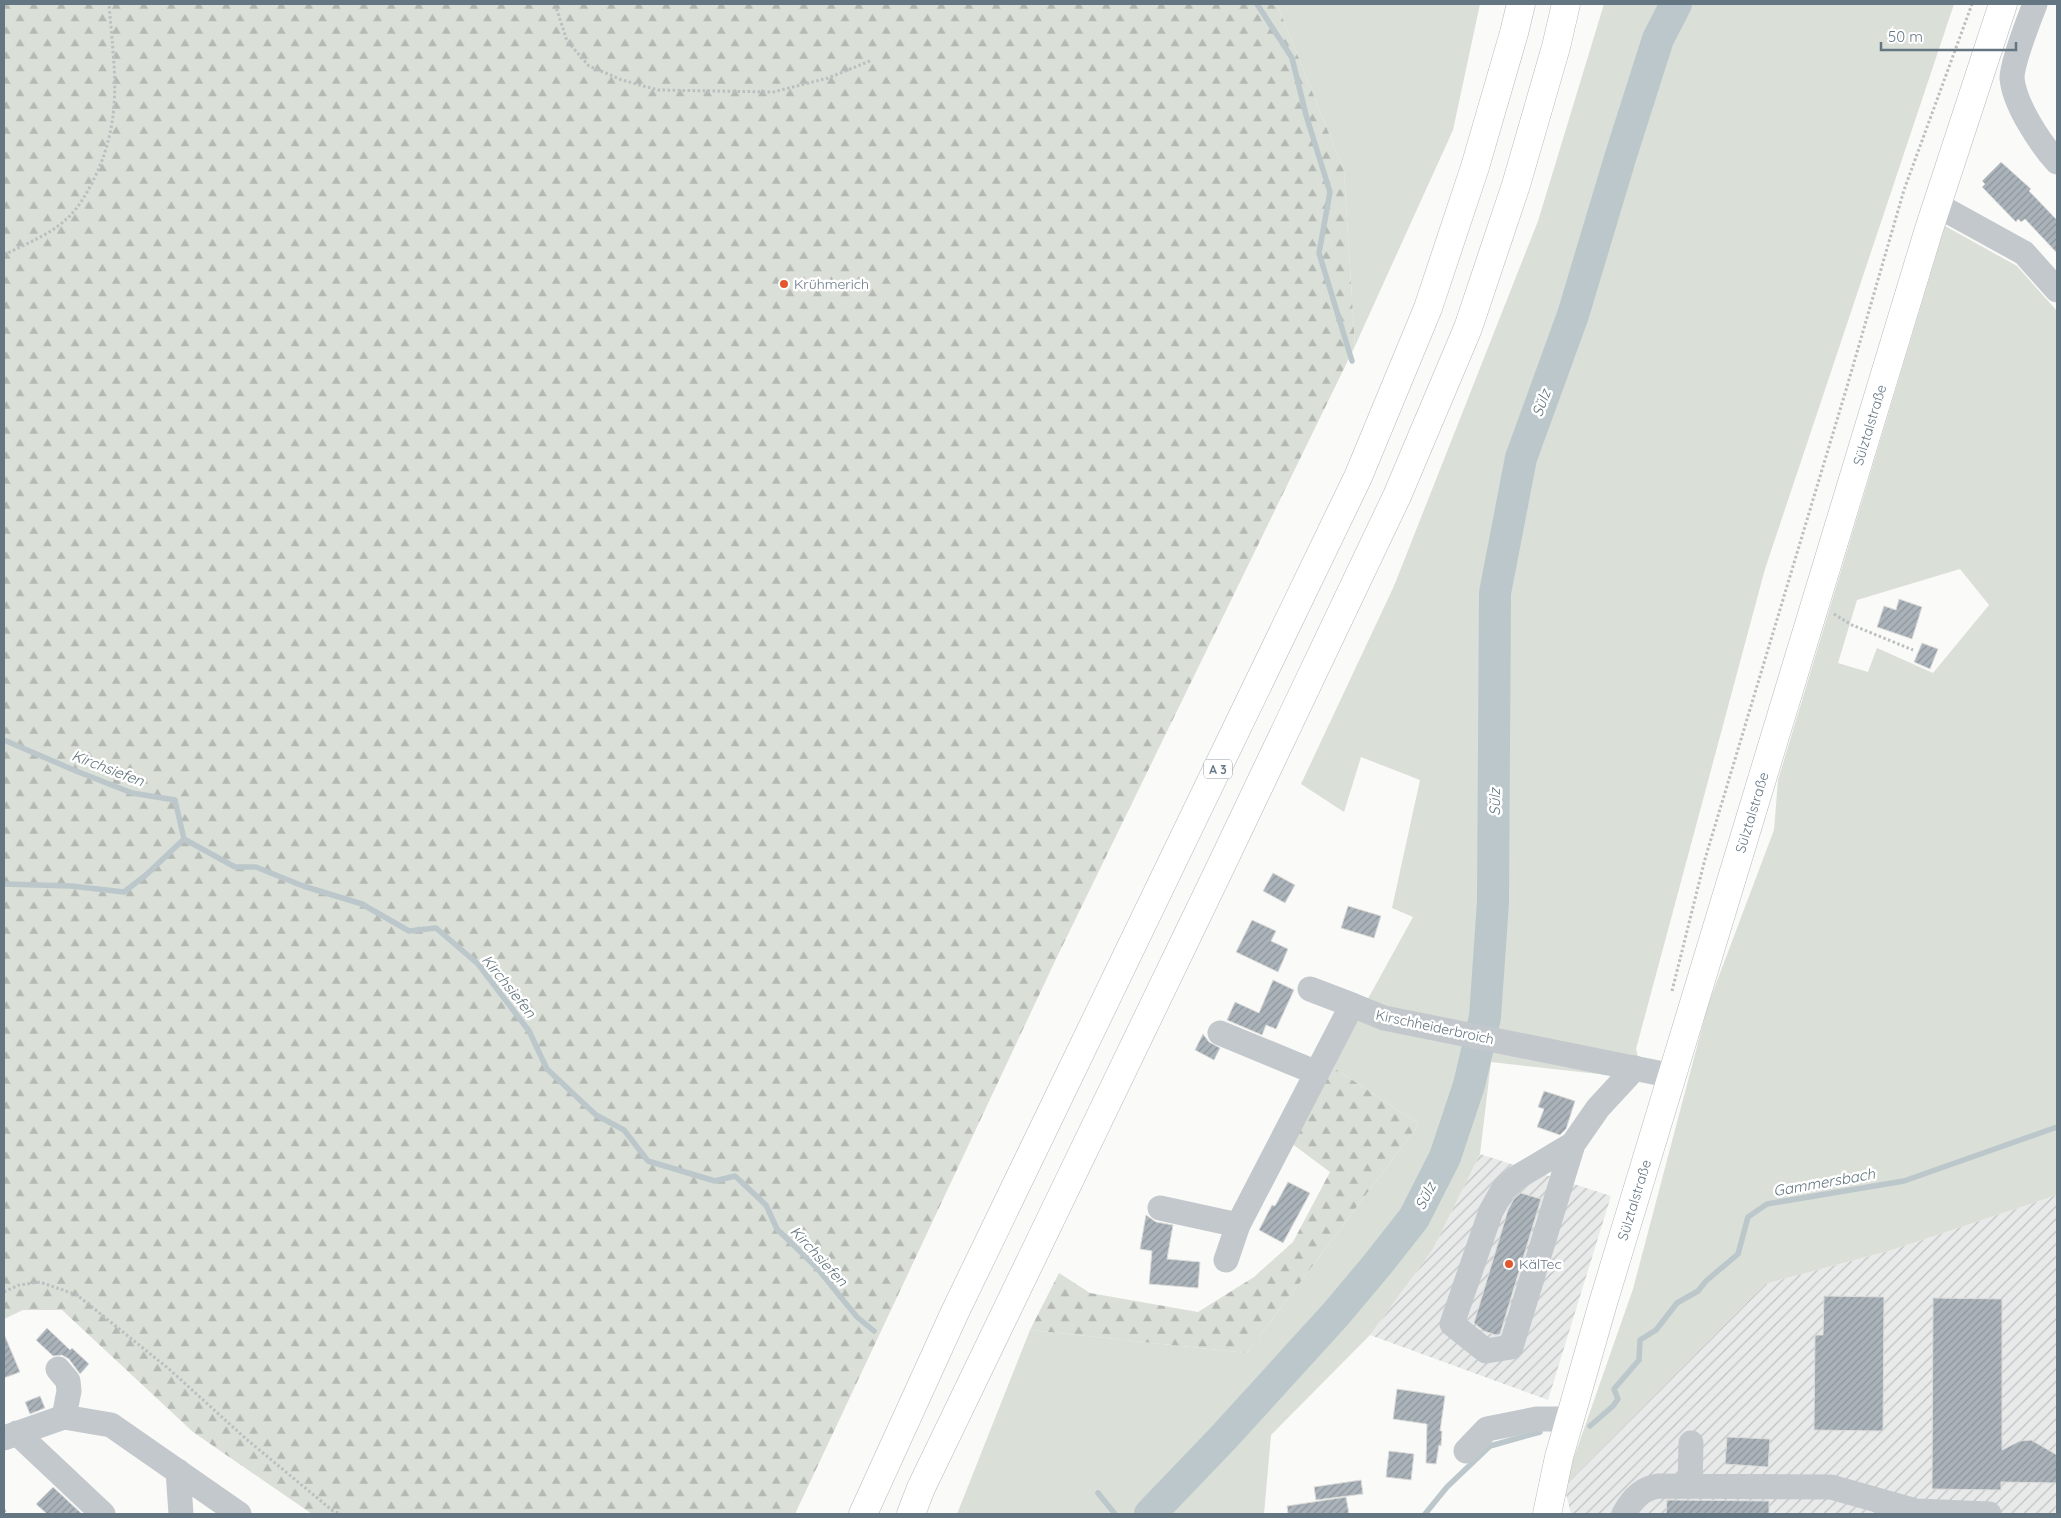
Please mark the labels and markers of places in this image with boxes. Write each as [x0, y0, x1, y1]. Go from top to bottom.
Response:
place label: Krühmerich [794, 275, 869, 293]
marker: Krühmerich [778, 278, 790, 290]
place label: KälTec [1519, 1255, 1562, 1273]
marker: KälTec [1503, 1258, 1515, 1270]

